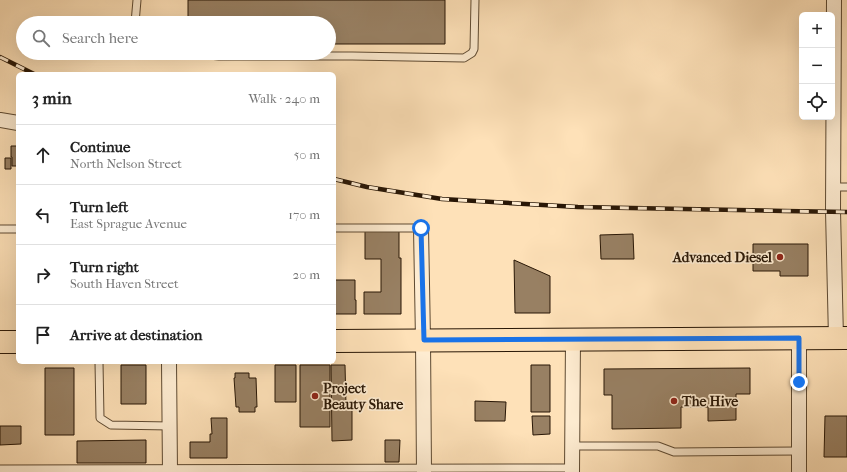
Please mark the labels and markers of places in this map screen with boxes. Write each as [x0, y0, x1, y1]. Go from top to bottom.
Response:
place label: Advanced Diesel [672, 249, 772, 266]
marker: Advanced Diesel [775, 252, 785, 262]
place label: Project Beauty Share [323, 380, 403, 413]
marker: Project Beauty Share [310, 391, 320, 401]
place label: The Hive [681, 393, 738, 410]
marker: The Hive [669, 396, 679, 406]

